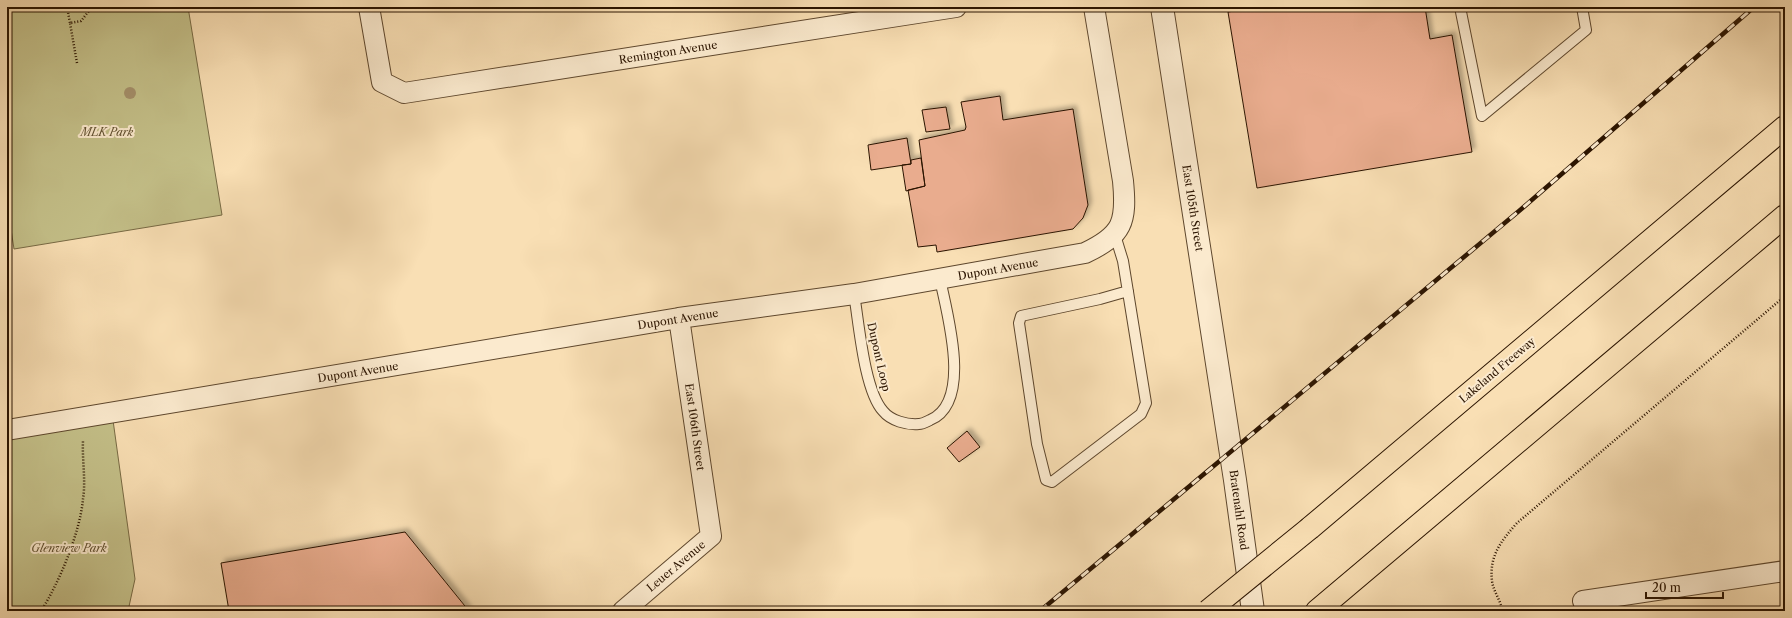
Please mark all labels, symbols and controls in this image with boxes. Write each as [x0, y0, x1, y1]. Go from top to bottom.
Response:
street label: Remington Avenue [618, 37, 718, 67]
park label: MLK Park [79, 125, 134, 139]
street label: East 105th Street [1179, 164, 1207, 252]
street label: Dupont Avenue [957, 255, 1039, 283]
street label: Dupont Avenue [637, 306, 719, 332]
street label: Dupont Loop [864, 321, 894, 393]
street label: Lakeland Freeway [1456, 334, 1539, 406]
street label: Dupont Avenue [317, 359, 399, 385]
street label: East 106th Street [682, 383, 708, 472]
street label: Bratenahl Road [1226, 469, 1252, 551]
street label: Leuer Avenue [644, 537, 708, 595]
park label: Glenview Park [31, 541, 107, 555]
scale bar [1646, 574, 1723, 600]
text: 20 m [1652, 580, 1681, 595]

